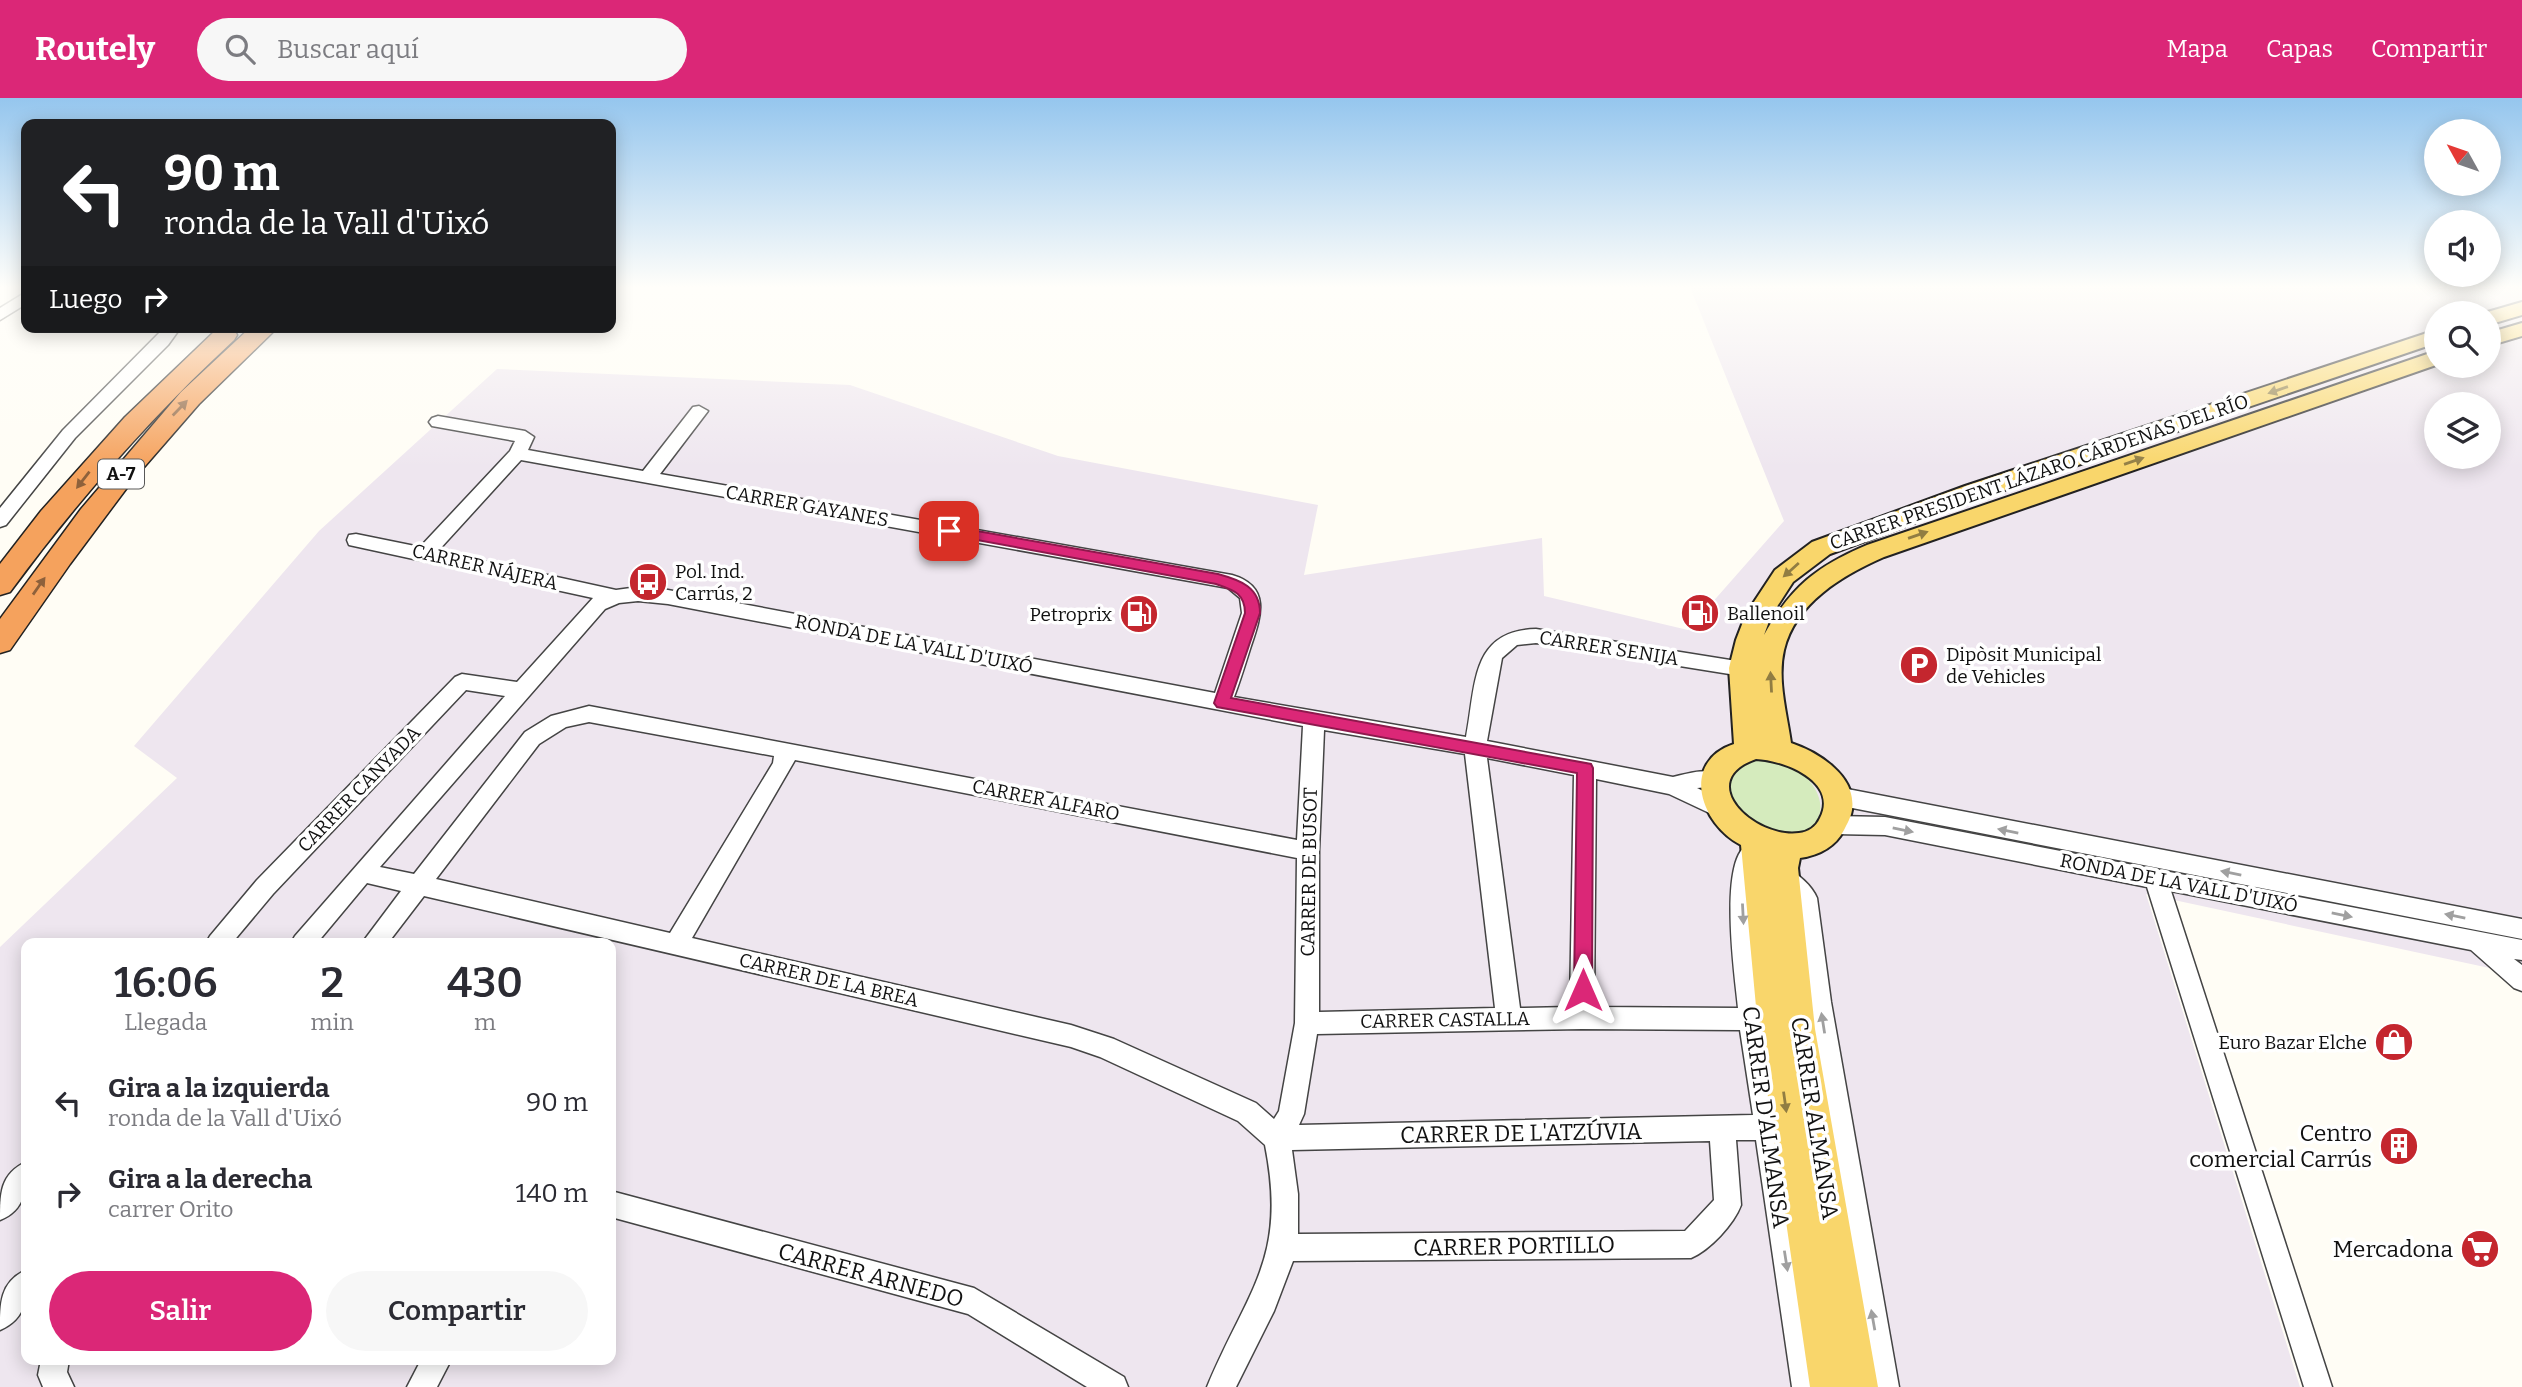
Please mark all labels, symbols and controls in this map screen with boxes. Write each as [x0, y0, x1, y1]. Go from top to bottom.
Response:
search box [197, 18, 687, 81]
text: Routely [35, 29, 155, 69]
icon: search [221, 30, 259, 68]
text: Buscar aquí [277, 34, 419, 65]
text: Mapa [2166, 35, 2228, 63]
text: Capas [2266, 35, 2333, 63]
text: Compartir [2371, 35, 2487, 63]
north arrow [2424, 119, 2501, 196]
map controls [2424, 119, 2501, 469]
text: 90 m [164, 144, 280, 203]
icon: left [49, 147, 140, 238]
text: ronda de la Vall d'Uixó [164, 204, 489, 242]
button: sound [2424, 210, 2501, 287]
icon: right [136, 280, 174, 318]
text: Luego [49, 284, 122, 315]
button: search [2424, 301, 2501, 378]
one-way arrow [2268, 385, 2289, 396]
street label: CARRER PRESIDENT LÁZARO CÁRDENAS DEL RÍO [1827, 389, 2251, 555]
button: layers [2424, 392, 2501, 469]
one-way arrow [172, 400, 188, 417]
one-way arrow [2123, 455, 2144, 466]
road number: A-7 [98, 460, 144, 488]
one-way arrow [76, 471, 90, 489]
street label: CARRER GAYANES [724, 480, 890, 532]
pin [919, 501, 979, 561]
icon: arrive [930, 512, 968, 550]
one-way arrow [1908, 529, 1929, 540]
street label: CARRER NÁJERA [410, 539, 561, 595]
place label: Pol. Ind. Carrús, 2 [675, 560, 753, 605]
bus stop icon: Pol. Ind. Carrús, 2 [627, 561, 669, 603]
one-way arrow [1782, 562, 1800, 578]
one-way arrow [32, 577, 46, 595]
fuel station icon: Ballenoil [1679, 592, 1721, 634]
fuel station icon: Petroprix [1118, 593, 1160, 635]
place label: Ballenoil [1727, 602, 1805, 625]
place label: Petroprix [1030, 603, 1112, 626]
street label: RONDA DE LA VALL D'UIXÓ [793, 610, 1035, 678]
street label: CARRER SENIJA [1538, 626, 1681, 670]
place label: Dipòsit Municipal de Vehicles [1946, 643, 2101, 688]
parking icon: Dipòsit Municipal de Vehicles [1898, 644, 1940, 686]
one-way arrow [1765, 670, 1776, 692]
street label: CARRER CANYADA [293, 721, 426, 857]
street label: CARRER ALFARO [970, 774, 1122, 826]
street label: CARRER DE BUSOT [1296, 787, 1322, 957]
one-way arrow [1892, 824, 1914, 835]
one-way arrow [1997, 825, 2019, 836]
street label: RONDA DE LA VALL D'UIXÓ [2058, 849, 2300, 917]
one-way arrow [2220, 868, 2242, 879]
one-way arrow [1738, 903, 1749, 925]
one-way arrow [2331, 910, 2353, 921]
one-way arrow [2444, 910, 2466, 921]
street label: CARRER DE LA BREA [737, 948, 922, 1012]
position arrow [1546, 953, 1620, 1027]
text: 16:06 [114, 958, 218, 1008]
text: 2 [321, 958, 344, 1008]
text: 430 [447, 958, 523, 1008]
street label: CARRER D'ALMANSA [1737, 1004, 1796, 1230]
street label: CARRER CASTALLA [1360, 1007, 1530, 1033]
text: Llegada [124, 1008, 207, 1036]
text: min [311, 1008, 354, 1036]
text: m [474, 1008, 496, 1036]
one-way arrow [1817, 1012, 1828, 1034]
street label: CARRER ALMANSA [1785, 1015, 1845, 1222]
shop icon: Euro Bazar Elche [2373, 1021, 2415, 1063]
place label: Euro Bazar Elche [2218, 1031, 2367, 1054]
text: Gira a la izquierda [108, 1073, 330, 1104]
icon: left [49, 1084, 87, 1122]
text: 90 m [526, 1087, 588, 1118]
one-way arrow [1780, 1091, 1791, 1113]
text: ronda de la Vall d'Uixó [108, 1104, 342, 1132]
street label: CARRER DE L'ATZÚVIA [1400, 1117, 1643, 1149]
place label: Centro comercial Carrús [2189, 1119, 2372, 1173]
building icon: Centro comercial Carrús [2378, 1125, 2420, 1167]
text: Gira a la derecha [108, 1164, 312, 1195]
icon: right [49, 1175, 87, 1213]
text: 140 m [516, 1178, 588, 1209]
text: carrer Orito [108, 1195, 234, 1223]
supermarket icon: Mercadona [2459, 1228, 2501, 1270]
street label: CARRER PORTILLO [1413, 1230, 1615, 1262]
place label: Mercadona [2333, 1235, 2453, 1263]
street label: CARRER ARNEDO [775, 1237, 967, 1313]
one-way arrow [1781, 1250, 1792, 1272]
button: Salir [49, 1271, 312, 1351]
button: Compartir [326, 1271, 588, 1351]
one-way arrow [1867, 1309, 1878, 1331]

